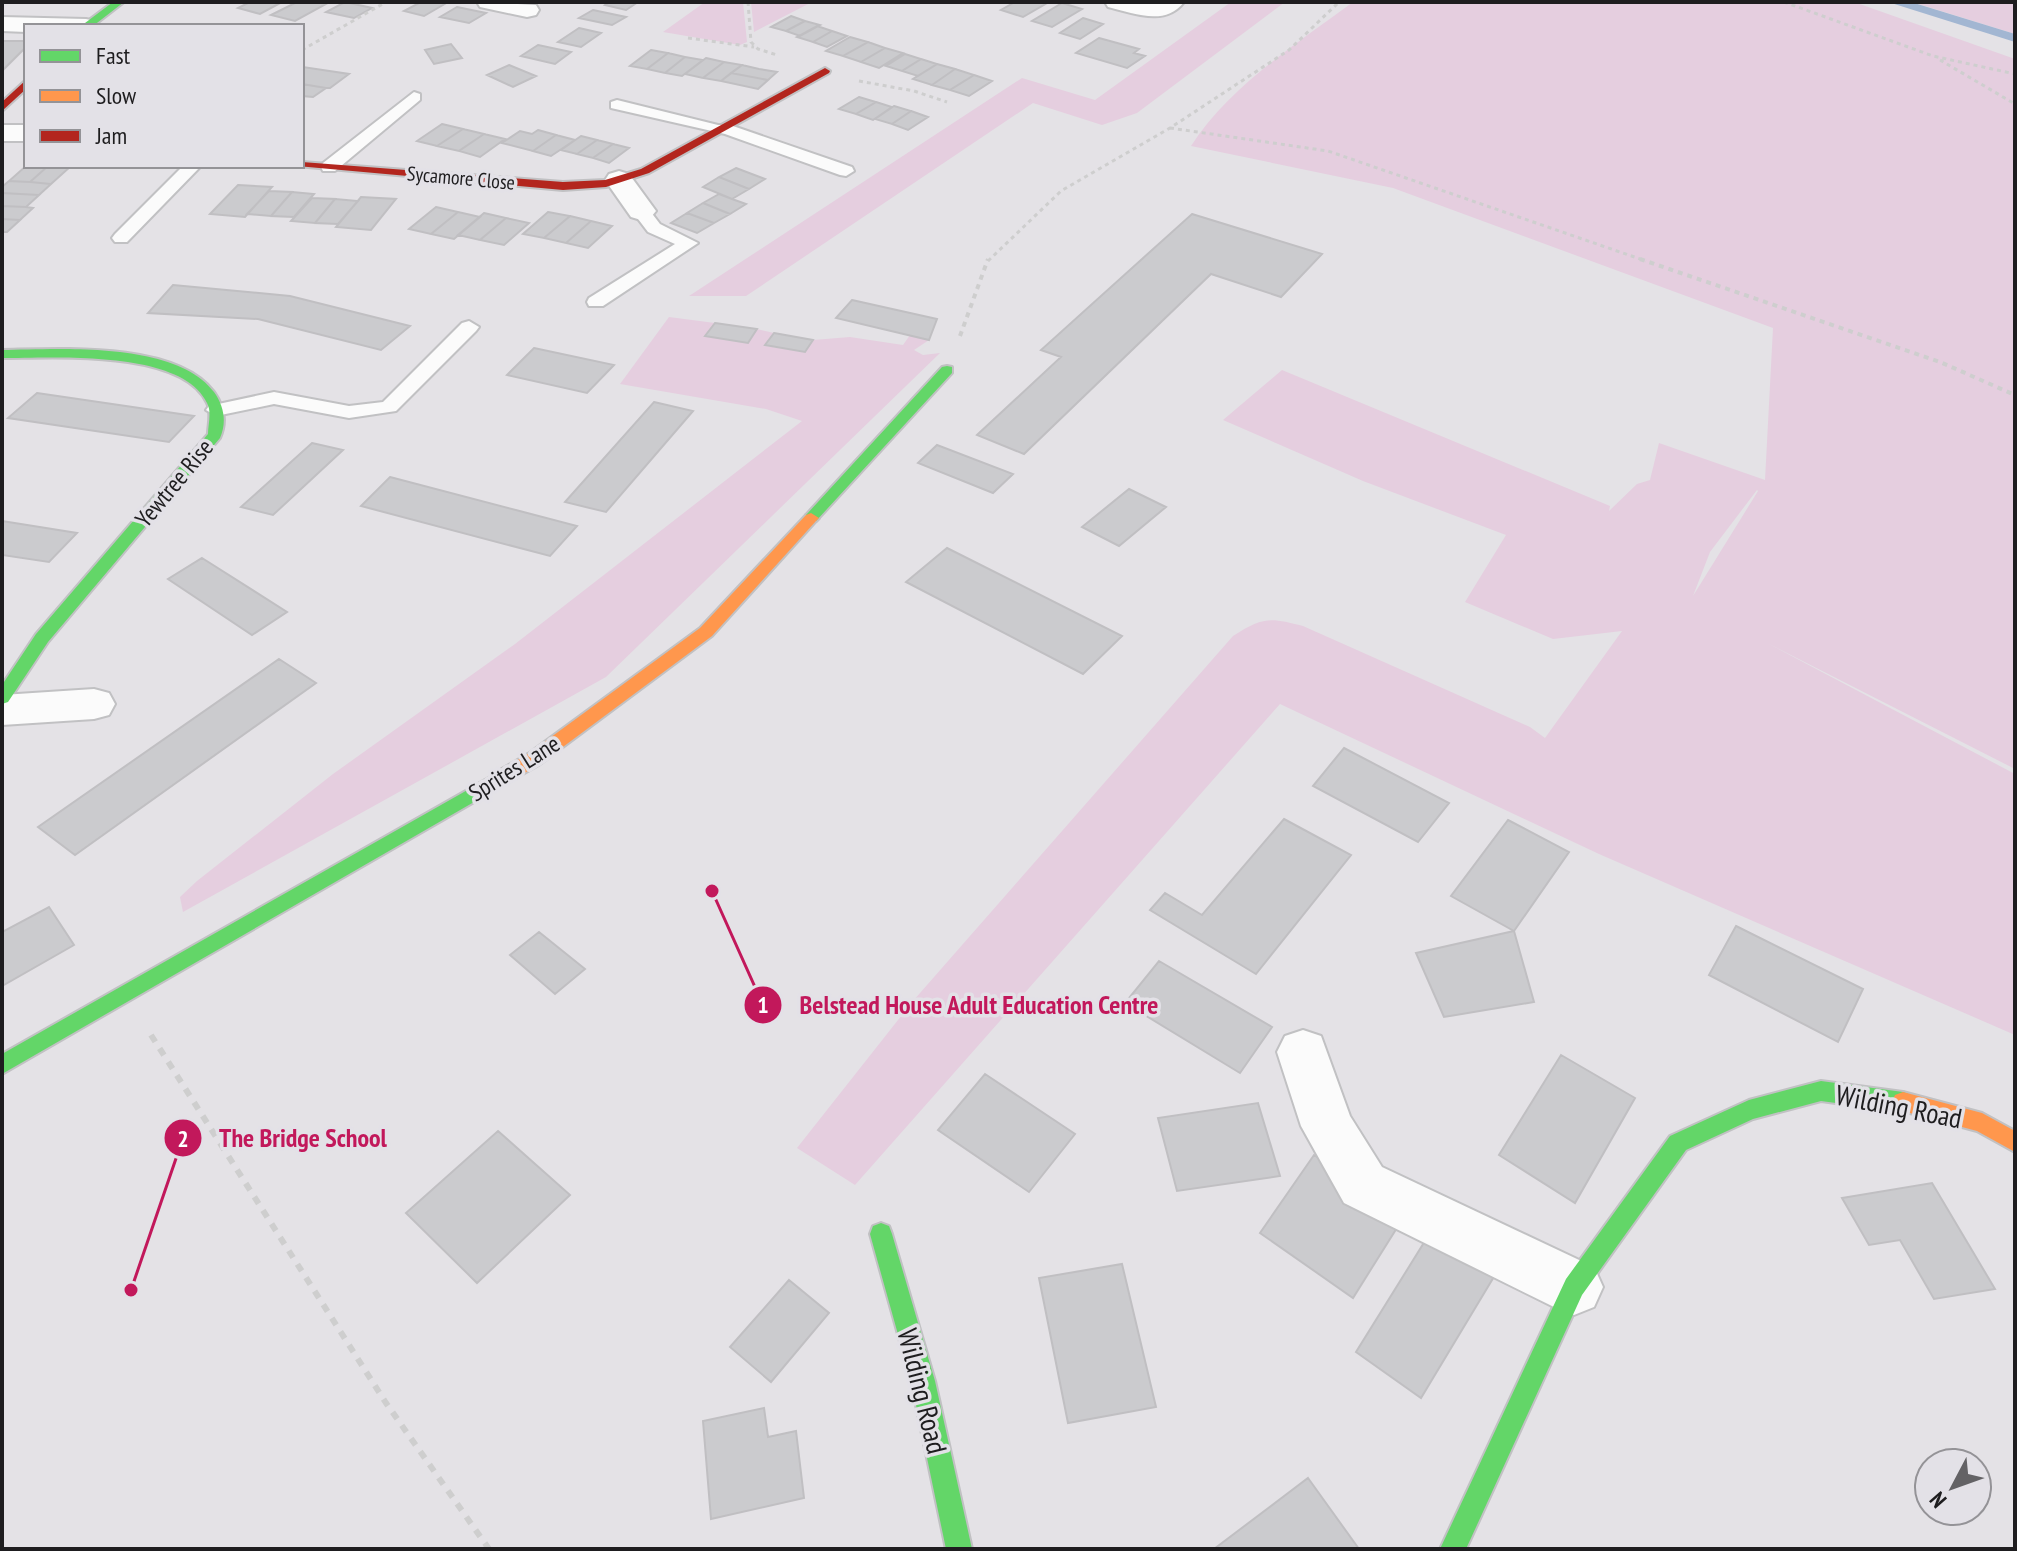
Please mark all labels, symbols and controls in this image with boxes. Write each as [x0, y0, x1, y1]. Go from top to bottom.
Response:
legend [24, 24, 304, 168]
text: Fast [96, 40, 131, 71]
text: Slow [96, 80, 137, 111]
text: Jam [95, 120, 127, 151]
street label: Sycamore Close [406, 160, 516, 196]
street label: Yewtree Rise [128, 433, 220, 533]
street label: Sprites Lane [463, 728, 565, 808]
callout: Belstead House Adult Education Centre [743, 980, 1175, 1030]
text: Belstead House Adult Education Centre [800, 988, 1158, 1021]
text: 1 [757, 989, 769, 1020]
street label: Wilding Road [1833, 1076, 1965, 1136]
callout: The Bridge School [163, 1113, 403, 1163]
text: The Bridge School [219, 1121, 388, 1154]
text: 2 [177, 1123, 189, 1154]
street label: Wilding Road [890, 1325, 956, 1457]
north arrow [1913, 1447, 1993, 1527]
text: N [1923, 1486, 1952, 1514]

